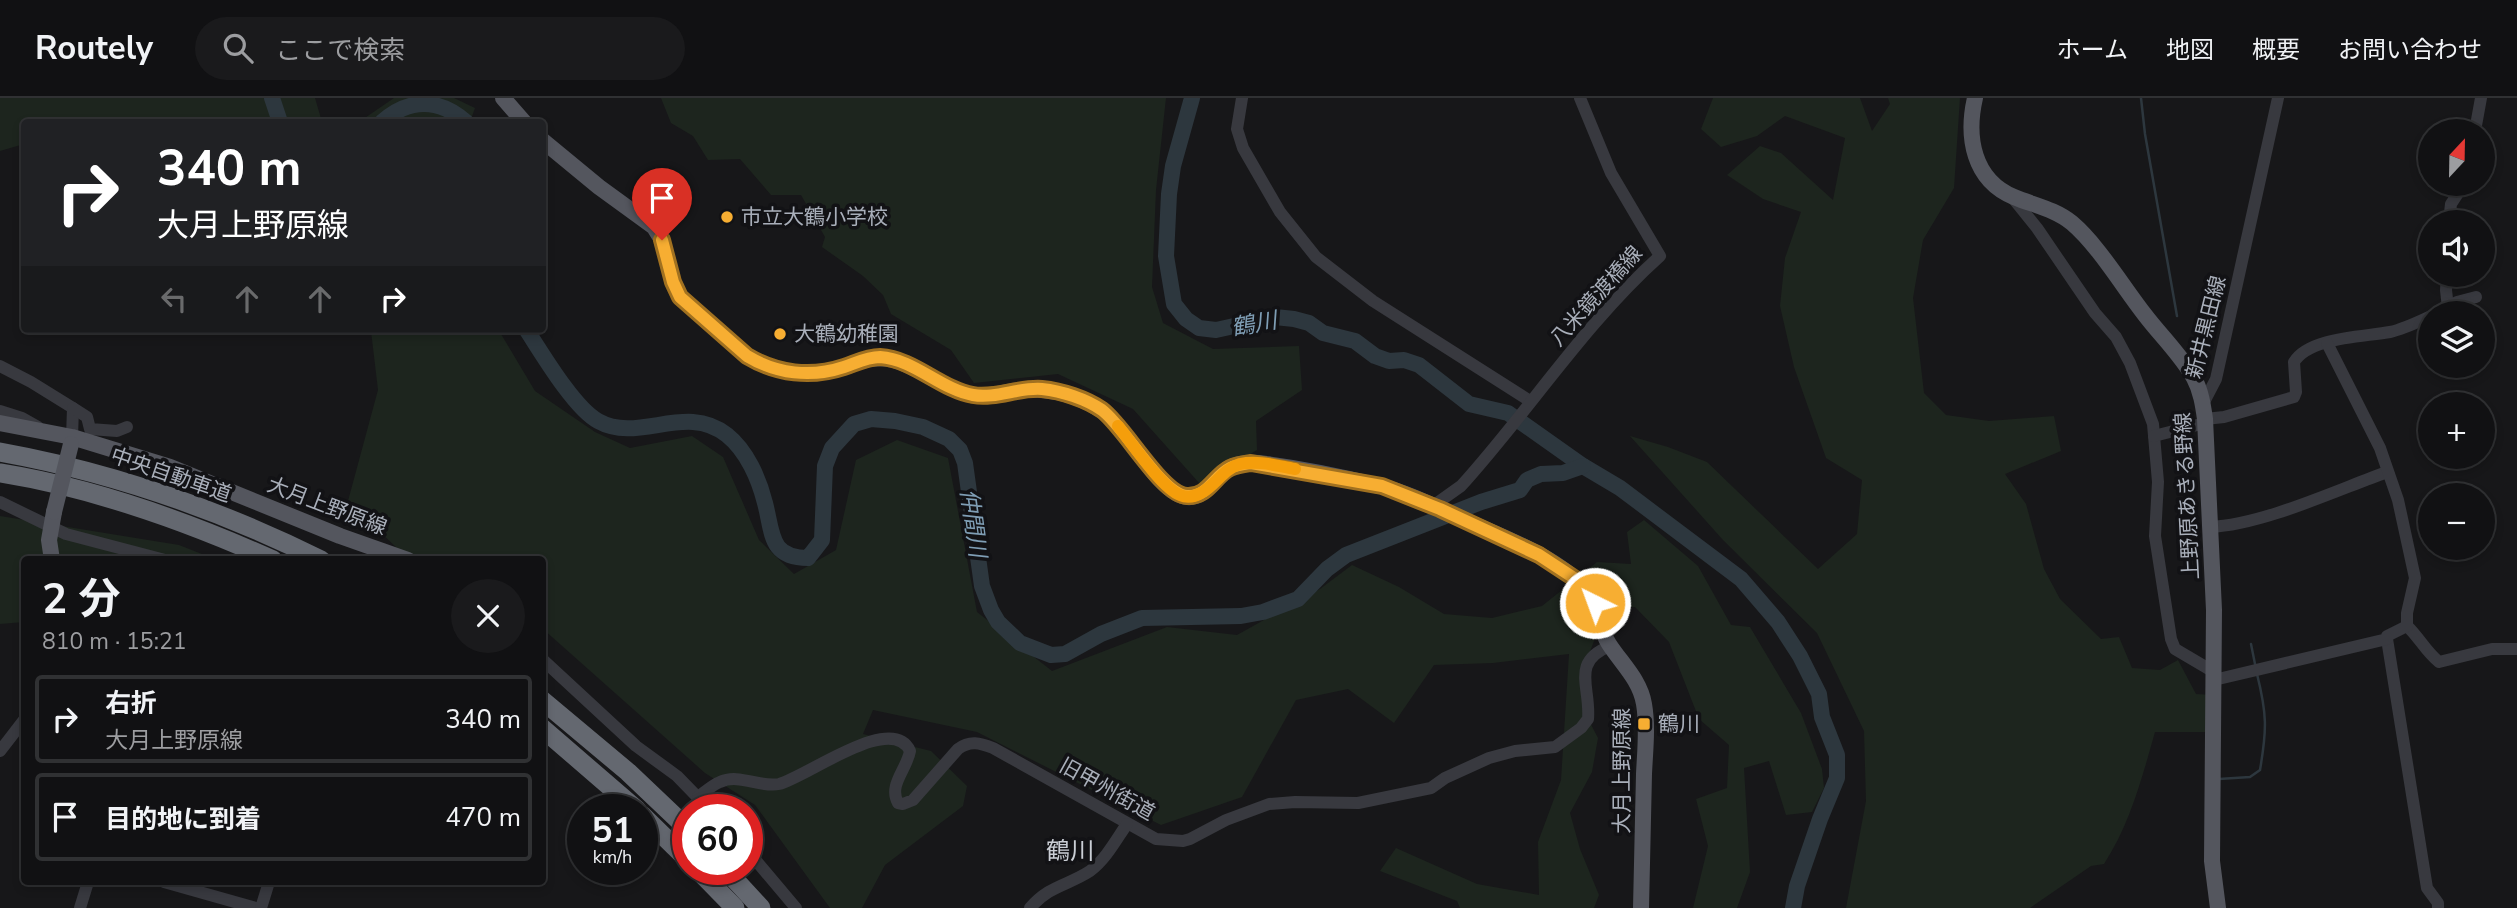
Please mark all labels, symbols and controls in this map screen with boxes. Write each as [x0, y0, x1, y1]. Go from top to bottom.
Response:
search box [195, 17, 685, 80]
text: Routely [35, 26, 153, 71]
icon: search [219, 29, 257, 67]
text: ここで検索 [275, 33, 405, 68]
text: ホーム [2057, 34, 2128, 66]
text: 地図 [2166, 34, 2214, 66]
text: 概要 [2252, 34, 2300, 66]
text: お問い合わせ [2338, 34, 2482, 66]
north arrow [2418, 119, 2496, 196]
map controls [2418, 119, 2495, 560]
text: 340 m [157, 135, 301, 202]
icon: right [42, 147, 133, 238]
pin [632, 168, 692, 240]
icon: arrive [643, 179, 681, 217]
place label: 市立大鶴小学校 [741, 203, 888, 231]
text: 大月上野原線 [157, 204, 349, 247]
marker: 市立大鶴小学校 [719, 209, 735, 225]
button: sound [2418, 210, 2495, 287]
street label: 八米鏡渡橋線 [1543, 240, 1649, 352]
street label: 新井黒田線 [2180, 273, 2232, 381]
icon: left [155, 280, 193, 318]
icon: ahead [228, 280, 266, 318]
icon: ahead [301, 280, 339, 318]
icon: right [374, 280, 412, 318]
button: layers [2418, 301, 2495, 378]
water label: 鶴川 [1229, 304, 1282, 343]
place label: 大鶴幼稚園 [794, 320, 899, 348]
marker: 大鶴幼稚園 [772, 326, 788, 342]
button: + [2418, 392, 2495, 469]
street label: 上野原あきる野線 [2169, 412, 2205, 580]
street label: 中央自動車道 [107, 441, 235, 509]
street label: 大月上野原線 [263, 470, 391, 542]
button: − [2418, 483, 2495, 560]
water label: 仲間川 [953, 487, 994, 562]
position arrow [1558, 566, 1632, 640]
text: 2 分 [42, 571, 121, 628]
button: close [451, 579, 525, 653]
text: 810 m · 15:21 [42, 626, 187, 657]
text: 右折 [105, 686, 157, 721]
icon: right [46, 700, 84, 738]
text: 340 m [445, 702, 521, 737]
street label: 大月上野原線 [1608, 708, 1636, 834]
place label: 鶴川 [1658, 710, 1700, 738]
marker: 鶴川 [1636, 716, 1652, 732]
text: 大月上野原線 [105, 725, 243, 756]
street label: 旧甲州街道 [1054, 751, 1160, 827]
speed limit sign: 60 [672, 794, 763, 885]
icon: arrive [46, 798, 84, 836]
text: 470 m [445, 800, 521, 835]
text: 目的地に到着 [105, 802, 261, 837]
text: 51 [591, 807, 634, 854]
district label: 鶴川 [1046, 835, 1094, 867]
text: km/h [593, 845, 632, 869]

